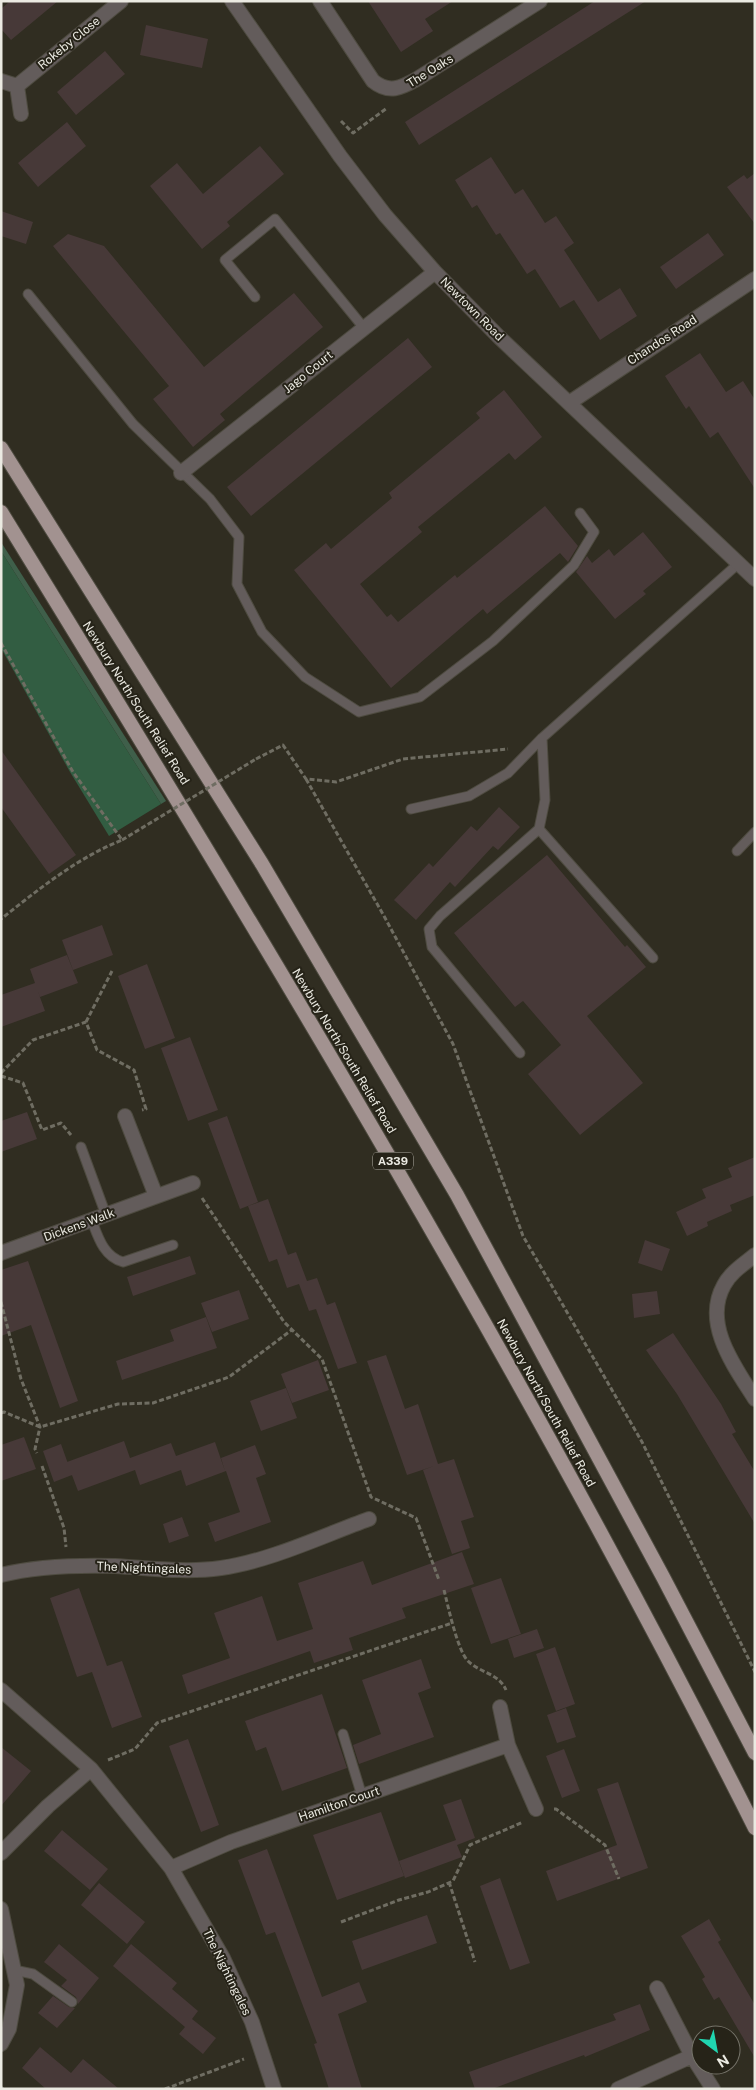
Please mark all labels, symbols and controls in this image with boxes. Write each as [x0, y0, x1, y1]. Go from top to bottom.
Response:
street label: Rokeby Close [35, 14, 103, 72]
street label: The Oaks [404, 51, 456, 91]
street label: Newtown Road [437, 274, 507, 344]
street label: Chandos Road [625, 312, 699, 368]
street label: Jago Court [280, 348, 336, 396]
street label: Newbury North/South Relief Road [80, 619, 192, 787]
street label: Newbury North/South Relief Road [289, 966, 399, 1136]
road number: A339 [373, 1152, 413, 1170]
street label: Dickens Walk [42, 1206, 117, 1244]
street label: Newbury North/South Relief Road [494, 1317, 598, 1489]
street label: The Nightingales [97, 1559, 191, 1577]
street label: Hamilton Court [297, 1783, 382, 1824]
street label: The Nightingales [200, 1926, 254, 2018]
north arrow [691, 2025, 741, 2075]
text: N [714, 2051, 732, 2071]

